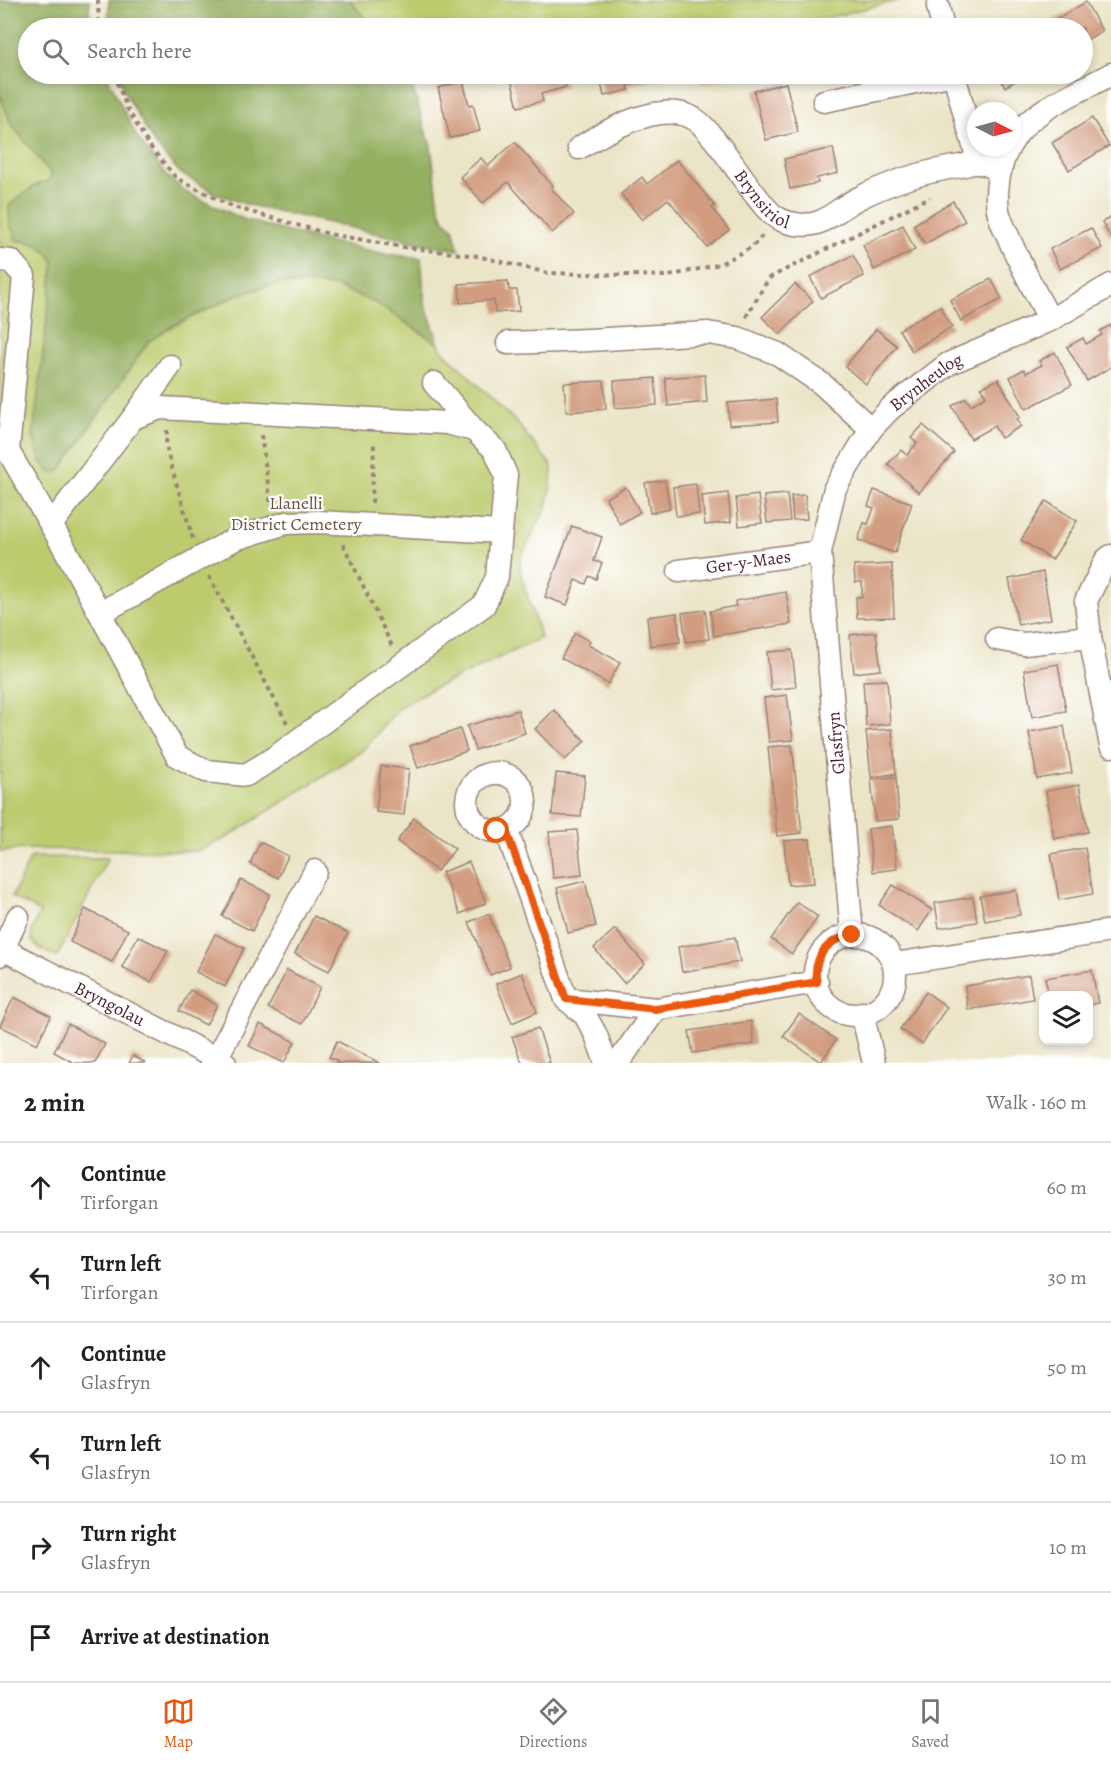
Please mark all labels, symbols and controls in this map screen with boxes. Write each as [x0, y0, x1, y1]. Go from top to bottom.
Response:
search box [18, 18, 1093, 84]
icon: search [39, 35, 72, 68]
text: Search here [87, 36, 192, 66]
north arrow [967, 102, 1021, 156]
street label: Brynsiriol [729, 165, 793, 234]
street label: Brynheulog [885, 347, 966, 417]
park label: Llanelli District Cemetery [230, 491, 363, 536]
street label: Ger-y-Maes [704, 544, 792, 579]
street label: Glasfryn [821, 711, 851, 775]
route start [483, 817, 509, 843]
route end [838, 921, 864, 947]
street label: Bryngolau [70, 976, 149, 1032]
map controls [1039, 991, 1093, 1045]
button: layers [1039, 991, 1093, 1045]
text: 2 min [24, 1085, 85, 1120]
text: Walk · 160 m [987, 1089, 1087, 1116]
text: Continue [81, 1159, 166, 1189]
icon: ahead [24, 1171, 57, 1204]
text: 60 m [1047, 1174, 1087, 1201]
text: Tirforgan [81, 1189, 159, 1216]
text: Turn left [81, 1249, 161, 1279]
icon: left [24, 1261, 57, 1294]
text: 30 m [1047, 1264, 1087, 1291]
text: Tirforgan [81, 1279, 159, 1306]
text: Continue [81, 1339, 166, 1369]
icon: ahead [24, 1351, 57, 1384]
text: 50 m [1047, 1354, 1087, 1381]
text: Glasfryn [81, 1369, 151, 1396]
text: Turn left [81, 1429, 161, 1459]
icon: left [24, 1441, 57, 1474]
text: 10 m [1049, 1444, 1087, 1471]
text: Glasfryn [81, 1459, 151, 1486]
text: Turn right [81, 1519, 177, 1549]
icon: right [24, 1531, 57, 1564]
text: 10 m [1049, 1534, 1087, 1561]
text: Glasfryn [81, 1549, 151, 1576]
icon: arrive [24, 1621, 57, 1654]
text: Arrive at destination [81, 1622, 270, 1652]
tab: Map [162, 1695, 195, 1753]
tab: Directions [519, 1695, 587, 1753]
tab: Saved [911, 1695, 949, 1753]

